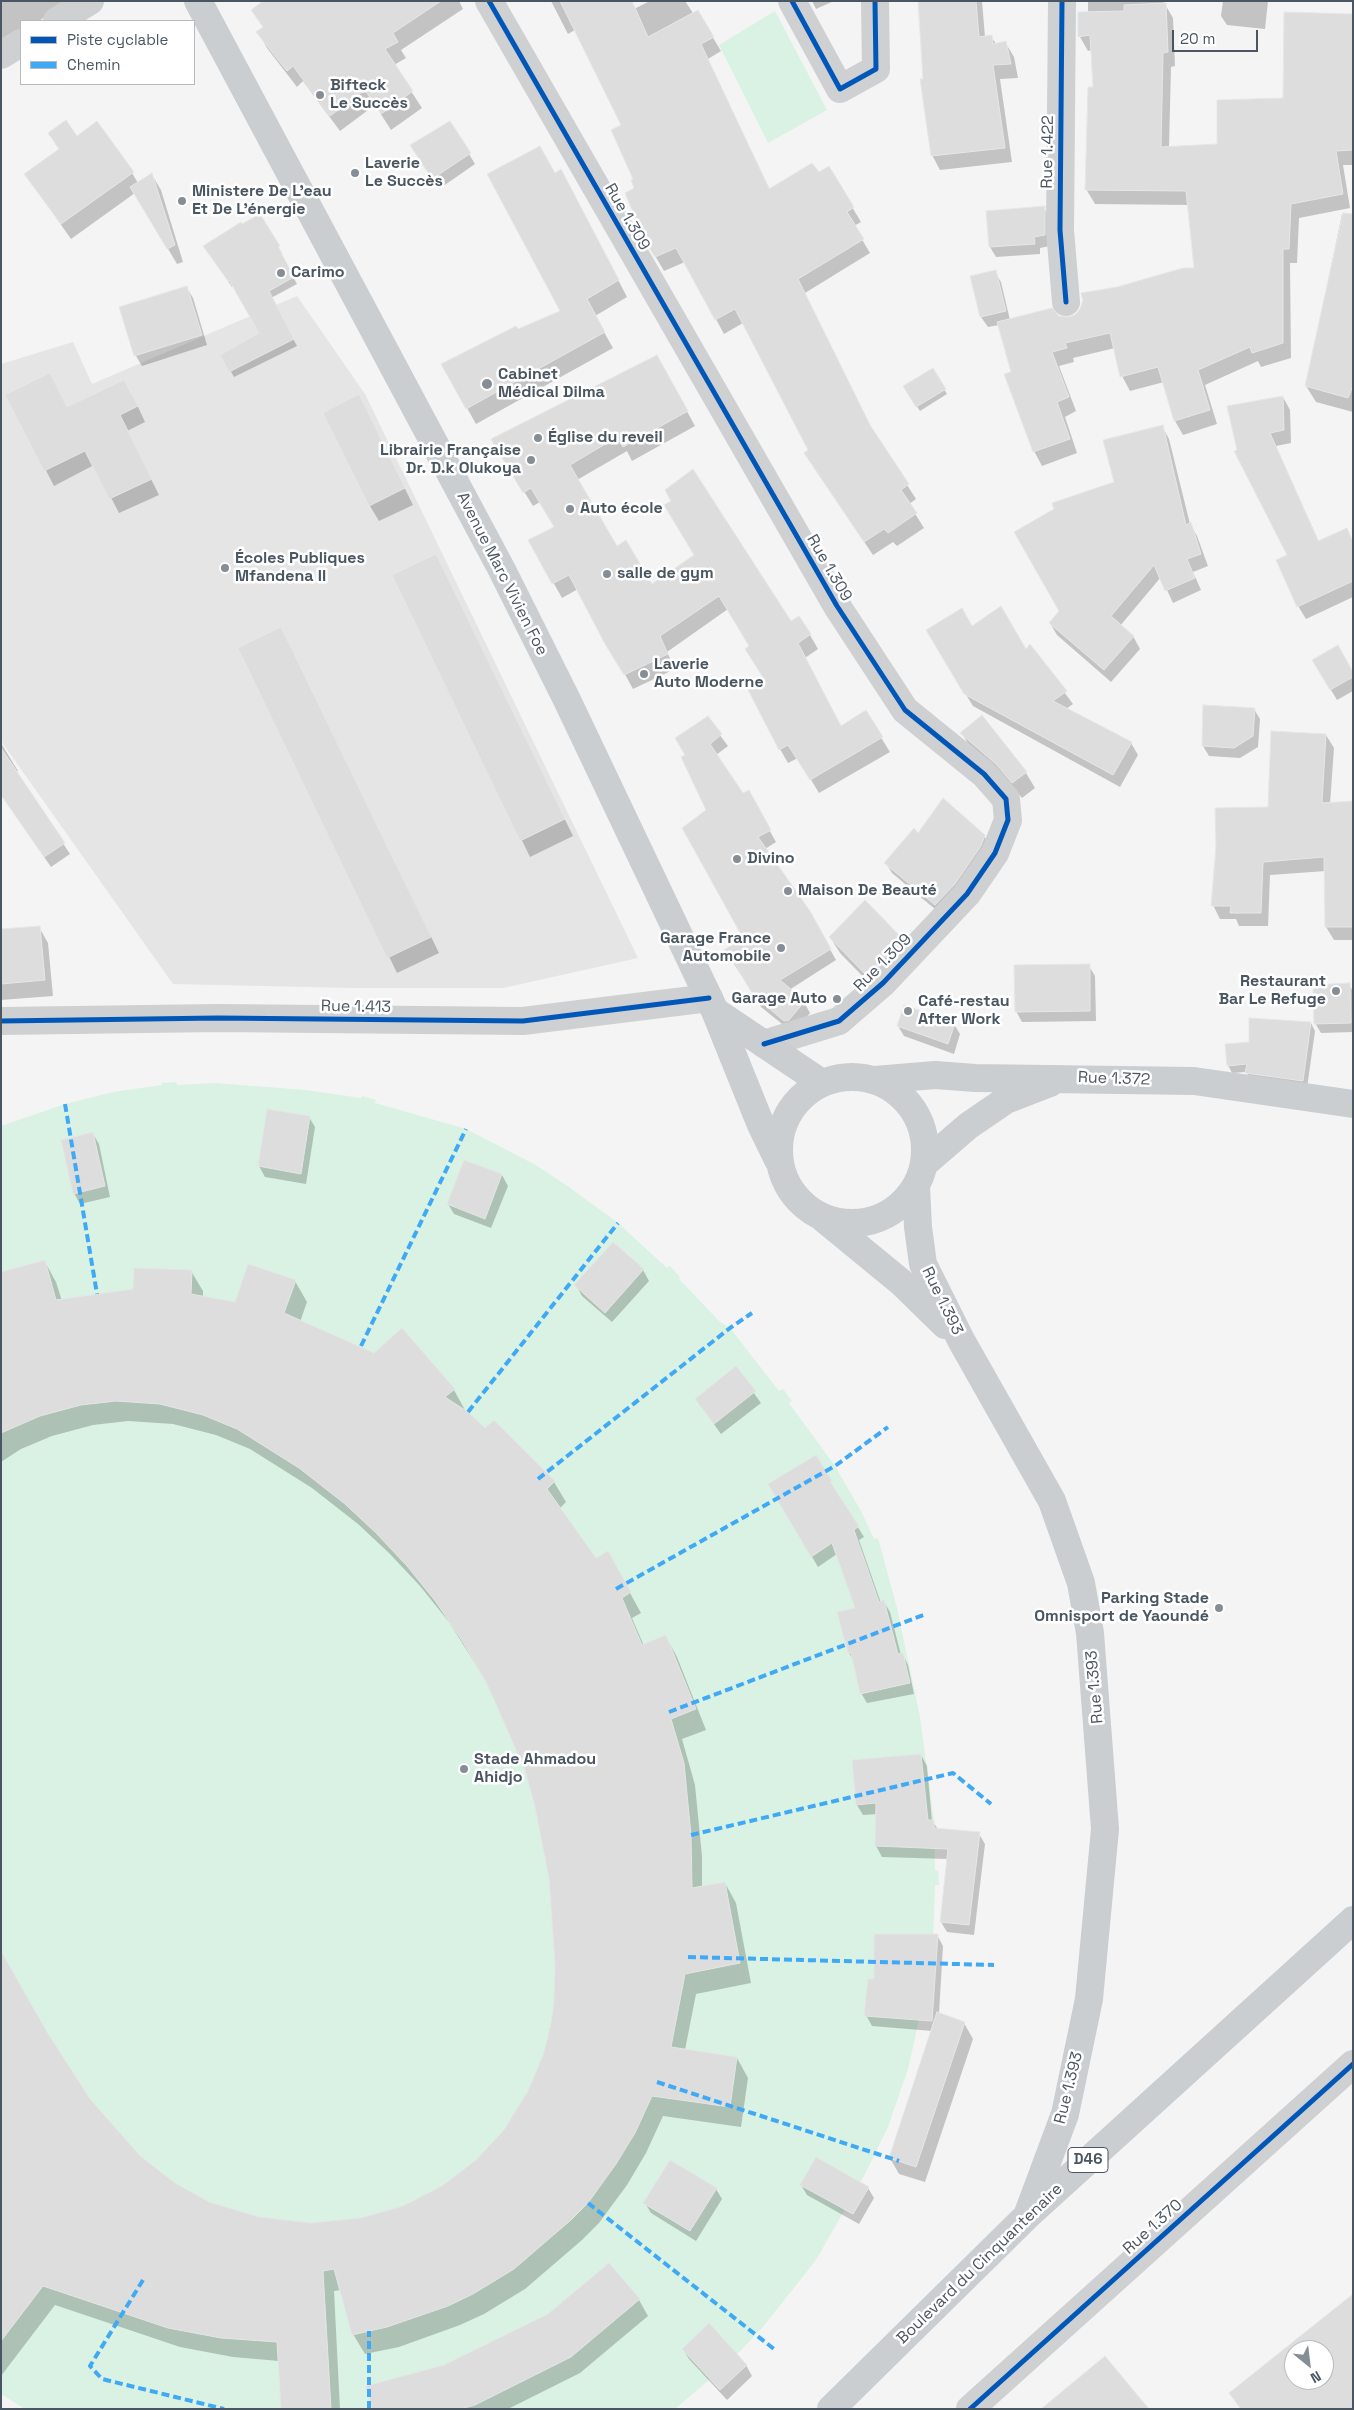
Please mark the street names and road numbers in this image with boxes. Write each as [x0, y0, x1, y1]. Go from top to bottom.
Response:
street label: Rue 1.422 [1038, 115, 1058, 189]
street label: Rue 1.309 [600, 180, 654, 254]
street label: Avenue Marc Vivien Foe [452, 489, 552, 659]
street label: Rue 1.309 [802, 531, 856, 605]
street label: Rue 1.309 [850, 930, 916, 996]
street label: Rue 1.413 [321, 997, 391, 1017]
street label: Rue 1.372 [1077, 1068, 1151, 1090]
street label: Rue 1.393 [917, 1264, 967, 1338]
street label: Rue 1.393 [1082, 1650, 1108, 1724]
street label: Rue 1.393 [1051, 2050, 1087, 2126]
road number: D46 [1068, 2148, 1108, 2172]
street label: Boulevard du Cinquantenaire [893, 2180, 1067, 2348]
street label: Rue 1.370 [1119, 2195, 1187, 2259]

